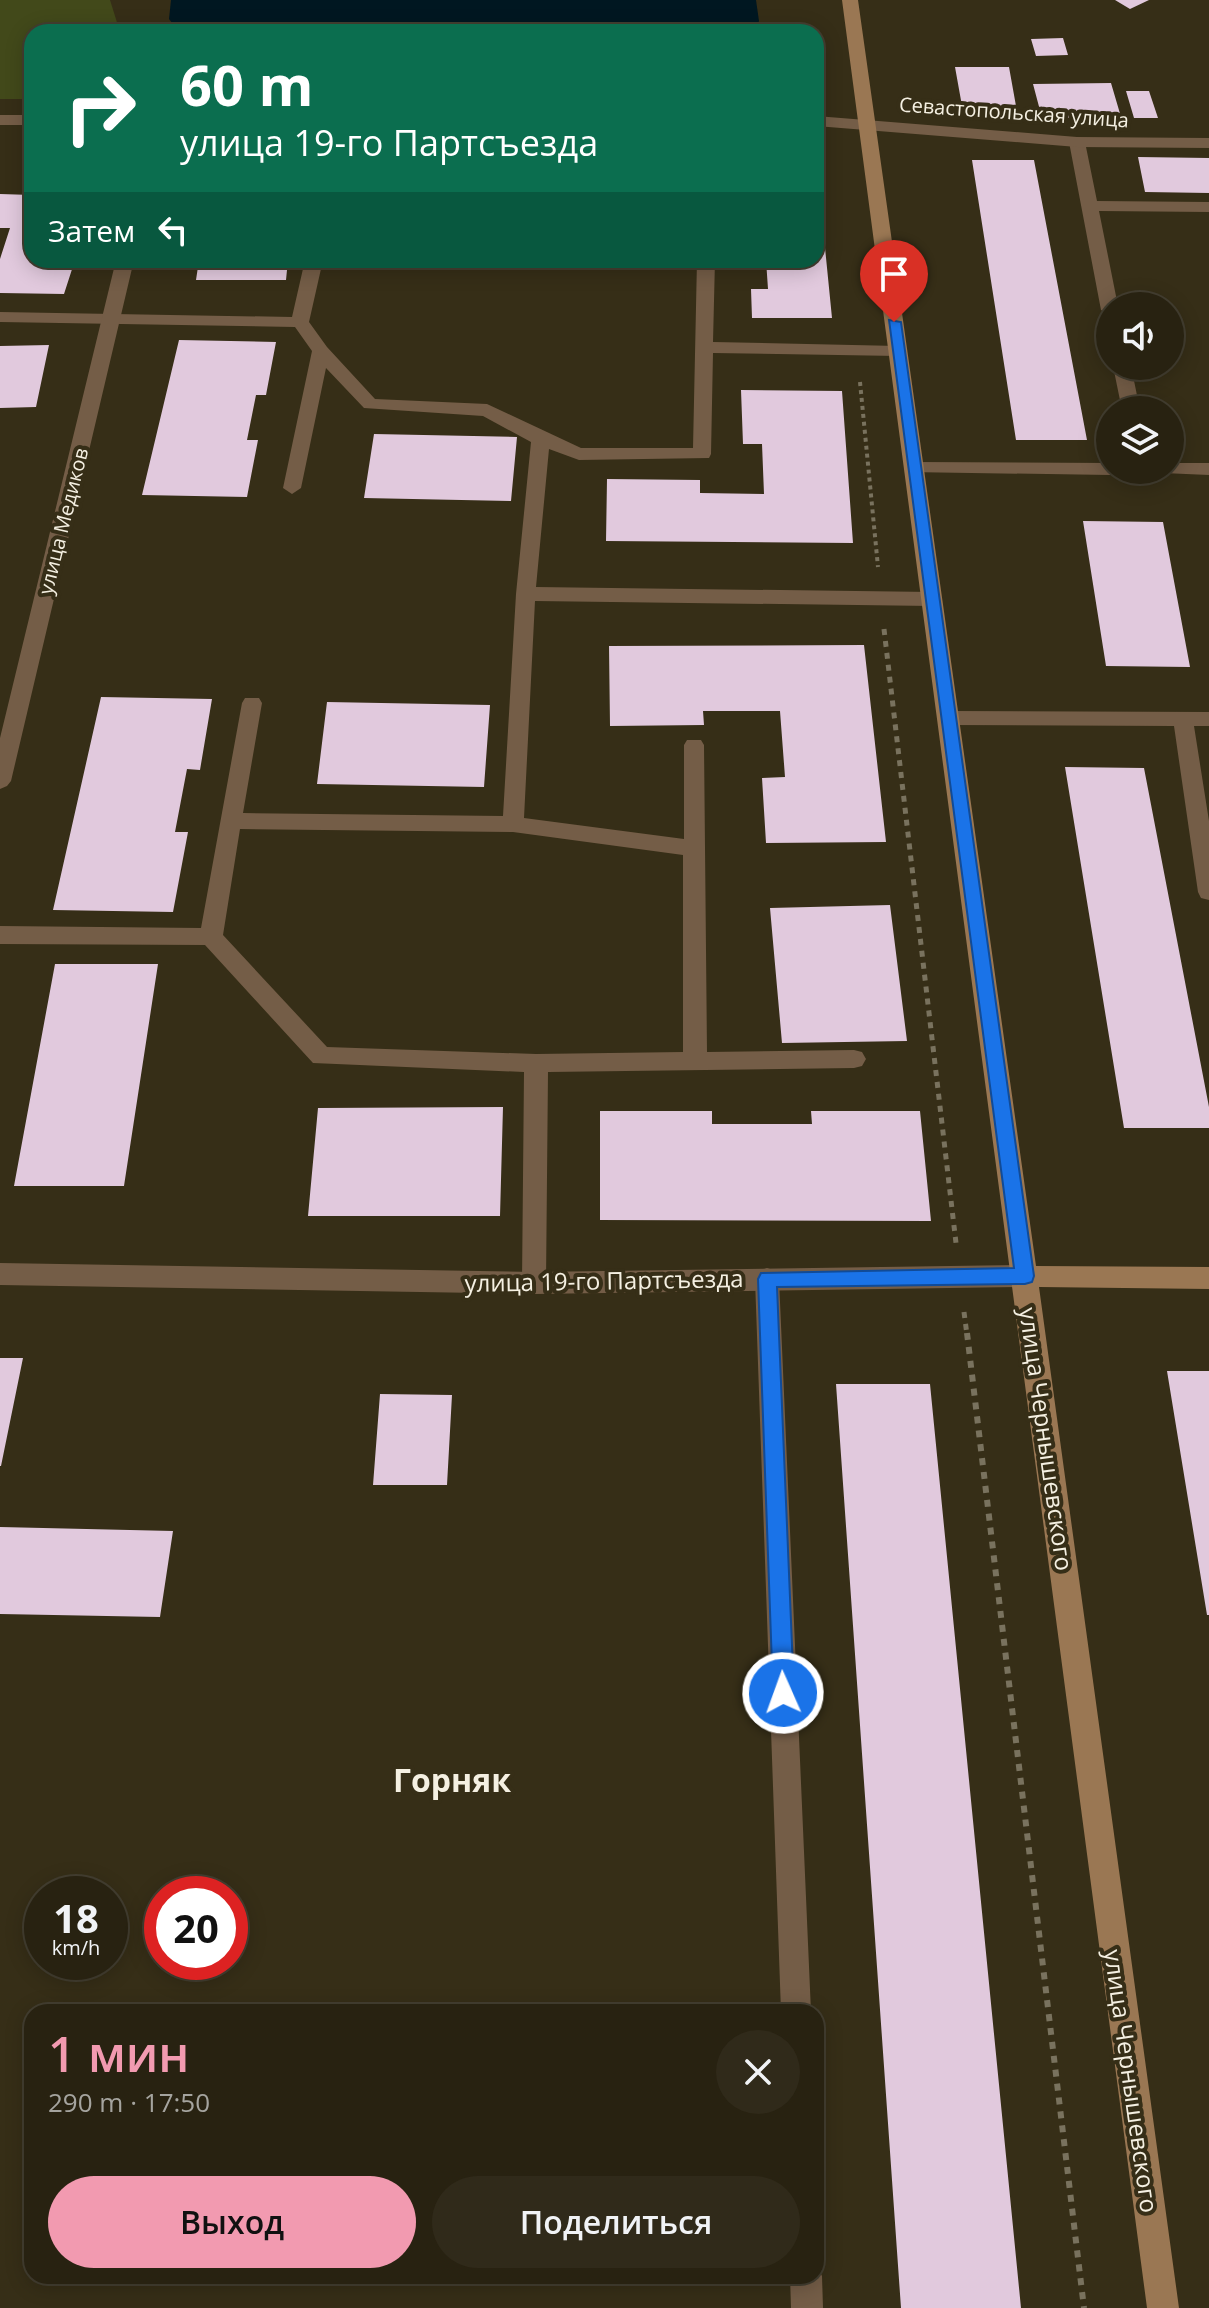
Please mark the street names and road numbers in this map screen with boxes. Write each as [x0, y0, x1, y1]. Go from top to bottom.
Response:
street label: Севастопольская улица [898, 91, 1130, 133]
street label: улица Медиков [32, 445, 94, 597]
street label: улица 19-го Партсъезда [464, 1261, 744, 1299]
street label: улица Чернышевского [1012, 1305, 1082, 1573]
street label: улица Чернышевского [1097, 1947, 1167, 2215]

